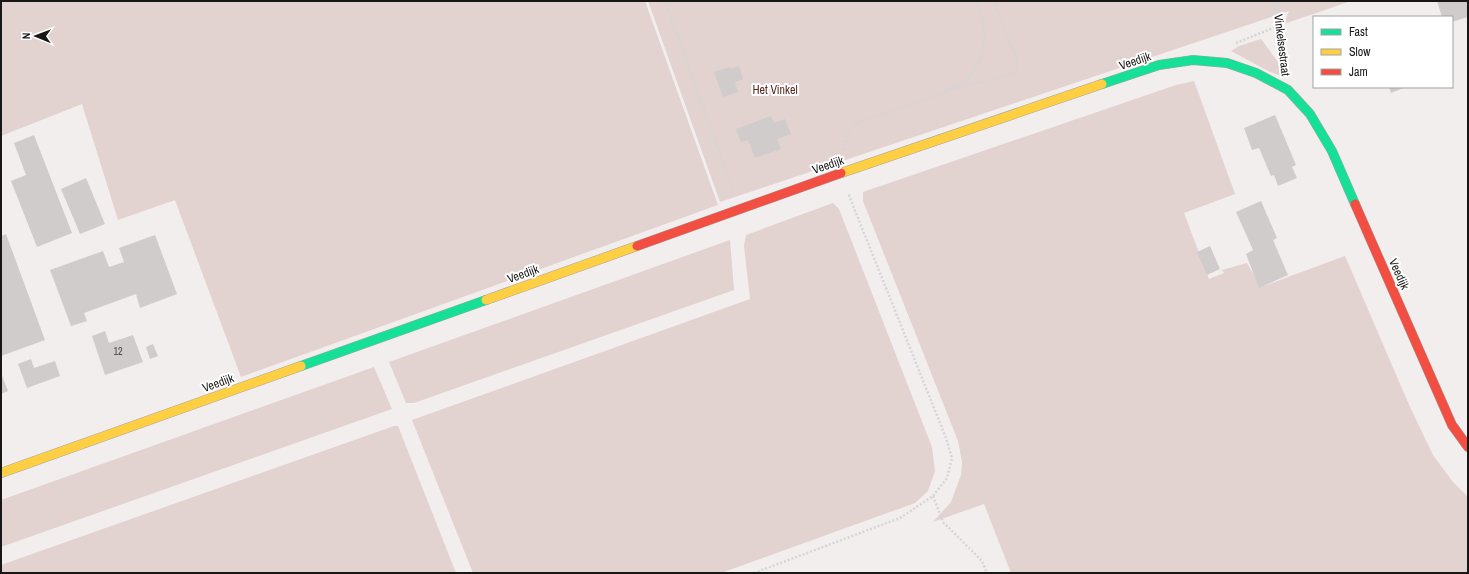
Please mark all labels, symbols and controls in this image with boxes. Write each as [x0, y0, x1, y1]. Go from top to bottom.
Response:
street label: Vinkelsestraat [1270, 13, 1294, 77]
north arrow [16, 16, 56, 56]
legend [1313, 16, 1453, 88]
text: Fast [1349, 24, 1368, 40]
text: N [19, 32, 33, 39]
text: Slow [1349, 44, 1371, 60]
street label: Veedijk [1117, 48, 1153, 74]
text: Jam [1349, 64, 1368, 80]
park label: Het Vinkel [752, 82, 798, 98]
street label: Veedijk [810, 152, 846, 178]
street label: Veedijk [1385, 256, 1413, 292]
street label: Veedijk [505, 261, 541, 287]
house number: 12 [113, 345, 123, 358]
street label: Veedijk [200, 370, 236, 396]

